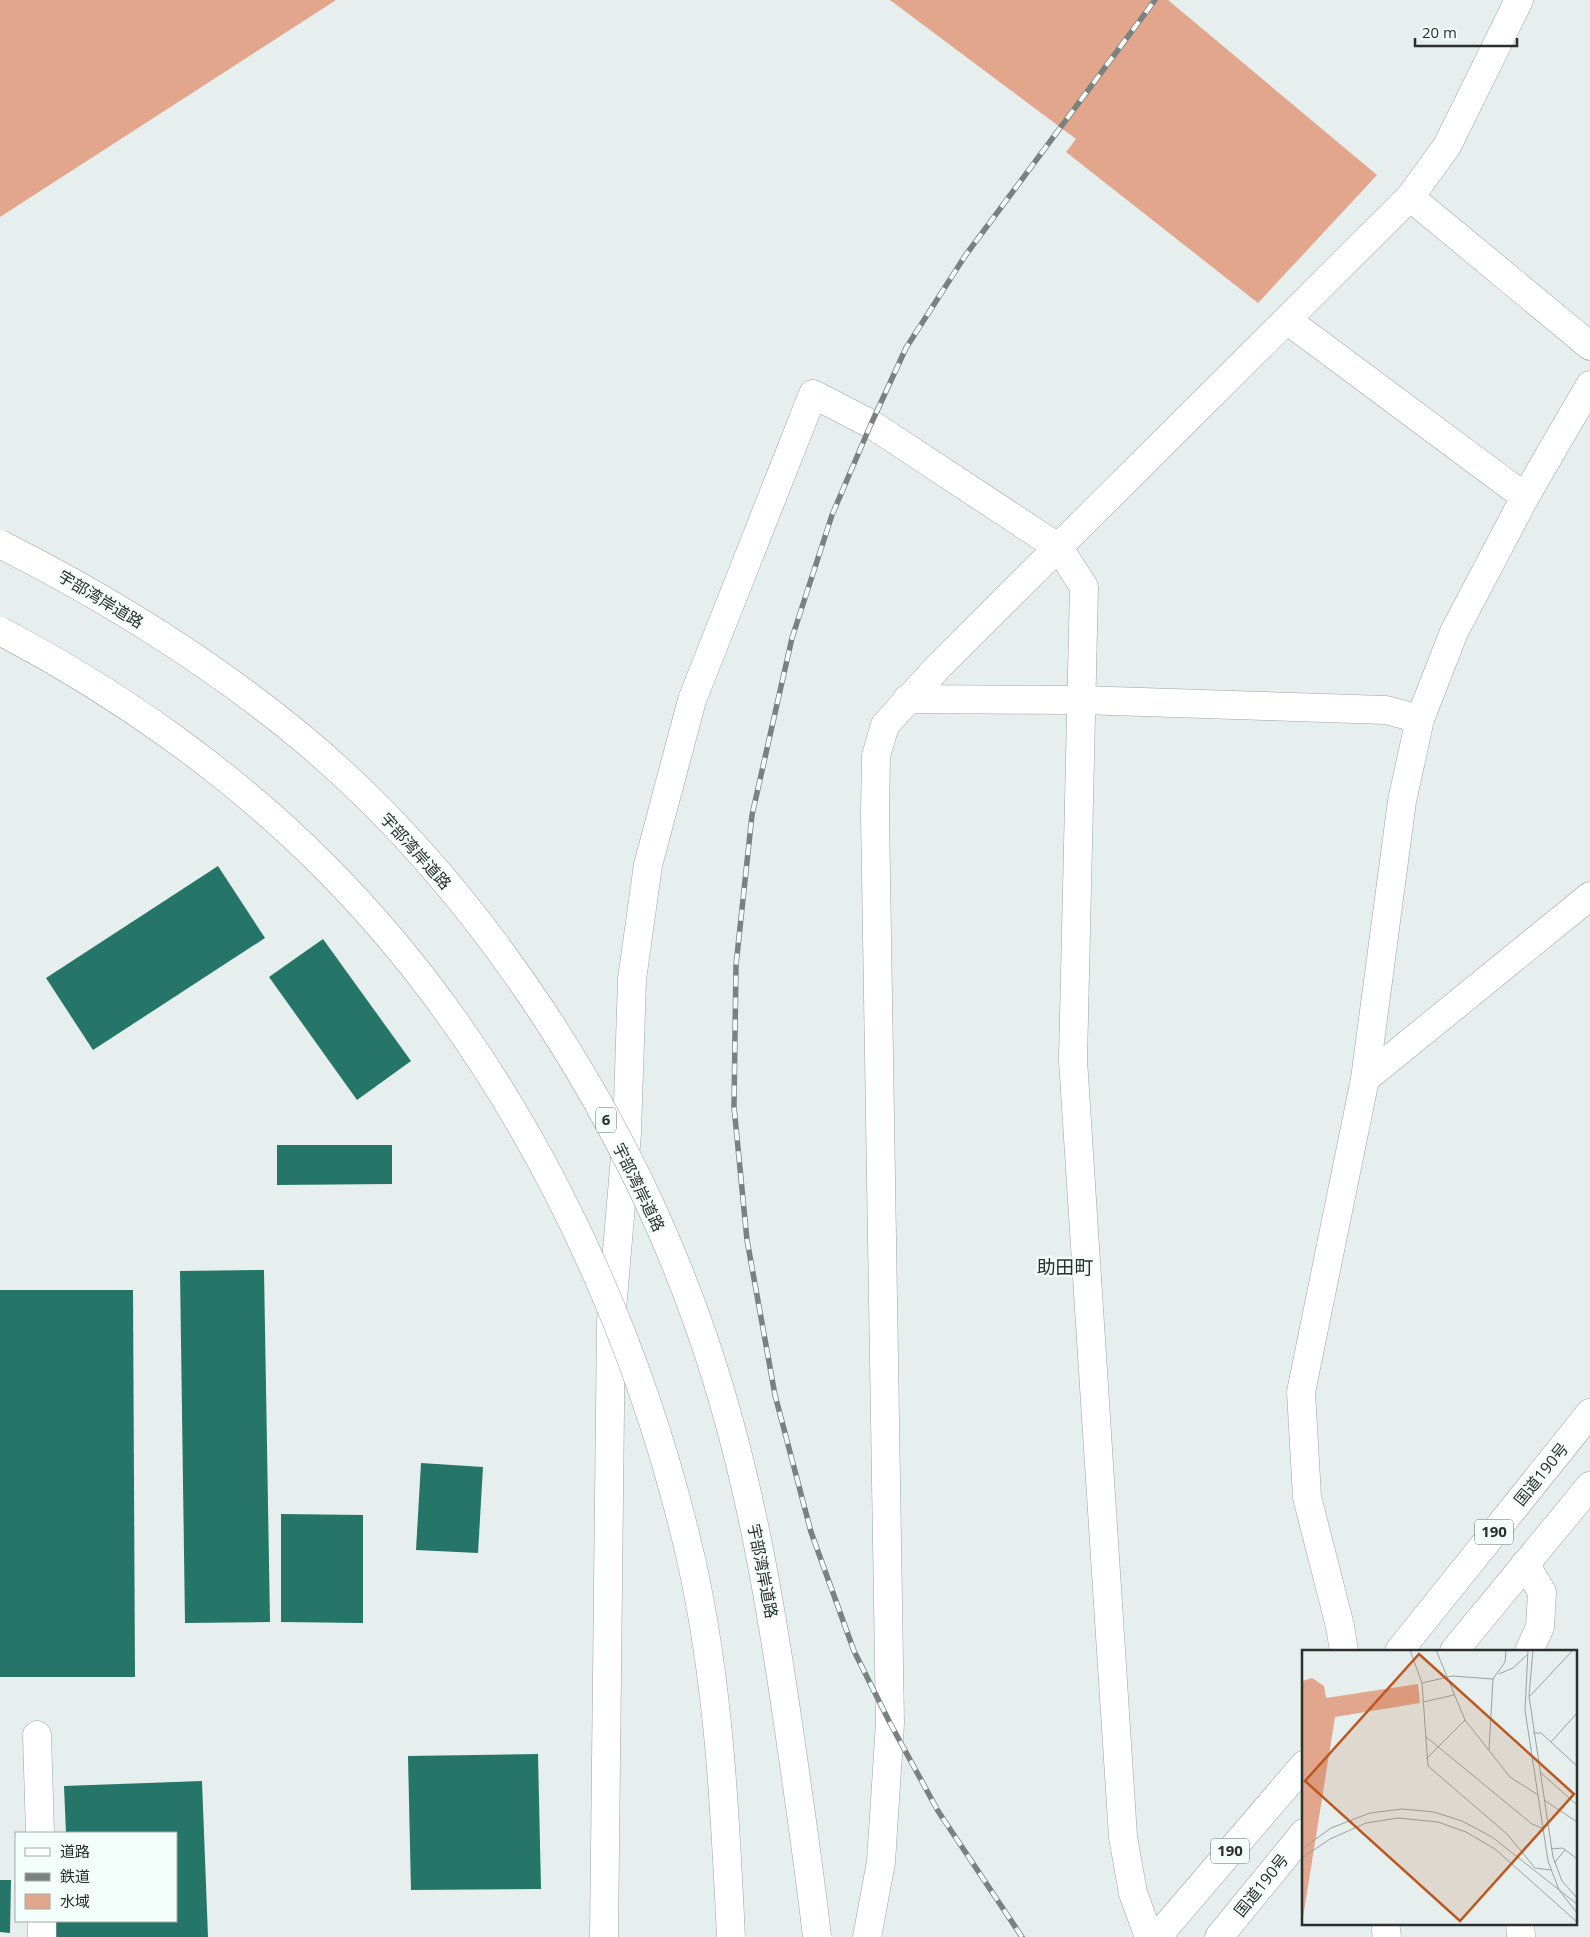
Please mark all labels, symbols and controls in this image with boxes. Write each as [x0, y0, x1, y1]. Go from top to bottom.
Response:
scale bar [1415, 15, 1518, 47]
text: 20 m [1422, 22, 1457, 42]
street label: 宇部湾岸道路 [54, 565, 148, 633]
street label: 宇部湾岸道路 [376, 808, 456, 894]
road number: 6 [596, 1108, 616, 1132]
street label: 宇部湾岸道路 [608, 1139, 670, 1235]
district label: 助田町 [1036, 1254, 1094, 1280]
street label: 国道190号 [1509, 1438, 1573, 1510]
road number: 190 [1475, 1520, 1513, 1544]
street label: 宇部湾岸道路 [743, 1522, 783, 1620]
inset map [1302, 1650, 1578, 1924]
legend [15, 1832, 178, 1922]
road number: 190 [1211, 1838, 1249, 1864]
text: 道路 [60, 1841, 90, 1861]
street label: 国道190号 [1229, 1849, 1293, 1921]
text: 鉄道 [60, 1866, 90, 1886]
text: 水域 [60, 1891, 90, 1911]

